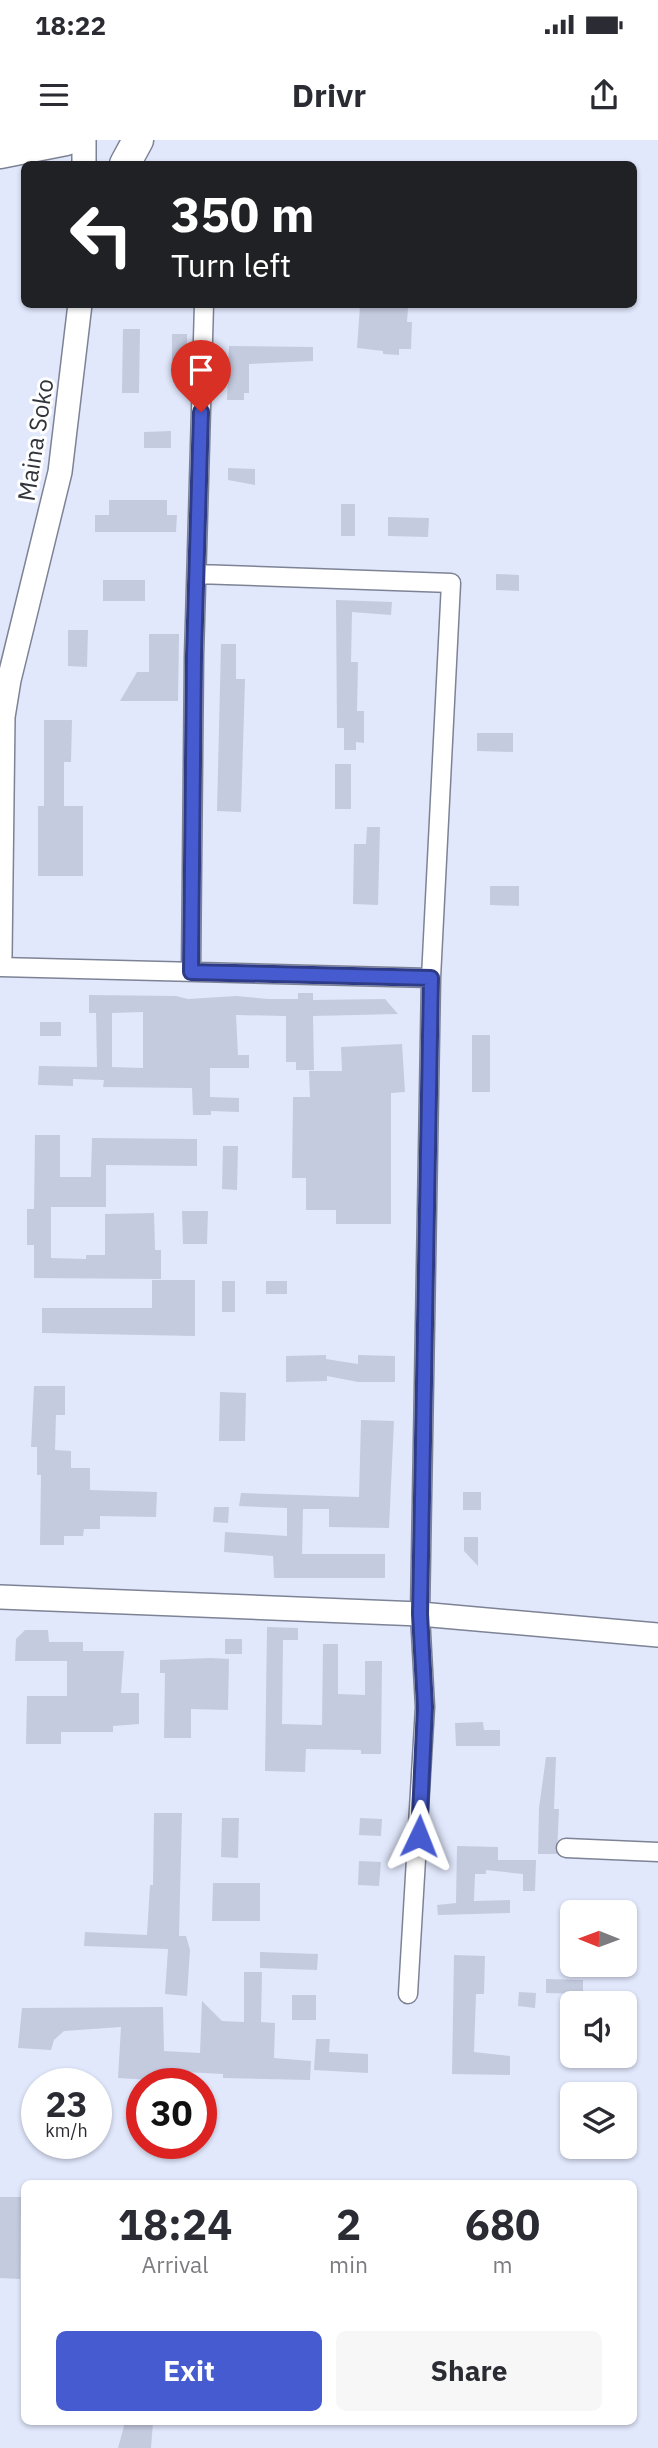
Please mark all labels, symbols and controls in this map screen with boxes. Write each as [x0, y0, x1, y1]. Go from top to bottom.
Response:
text: 18:22 [35, 8, 106, 42]
text: Drivr [292, 74, 366, 116]
icon: menu [35, 76, 73, 114]
icon: share [585, 76, 623, 114]
text: 350 m [171, 182, 315, 245]
icon: left [56, 189, 147, 280]
text: Turn left [171, 244, 291, 286]
pin [171, 340, 231, 412]
icon: arrive [182, 351, 220, 389]
street label: Maina Soko [10, 376, 60, 503]
position arrow [382, 1799, 456, 1873]
north arrow [560, 1900, 637, 1978]
map controls [560, 1900, 637, 2159]
button: sound [560, 1991, 637, 2068]
speed limit sign: 30 [126, 2068, 217, 2159]
text: 23 [45, 2081, 88, 2127]
button: layers [560, 2082, 637, 2159]
text: km/h [45, 2119, 88, 2142]
text: 18:24 [118, 2197, 232, 2252]
text: 2 [336, 2197, 361, 2252]
text: 680 [465, 2197, 540, 2252]
text: Arrival [142, 2249, 209, 2279]
text: min [329, 2249, 368, 2279]
text: m [492, 2249, 513, 2279]
button: Exit [56, 2331, 322, 2411]
button: Share [336, 2331, 602, 2411]

